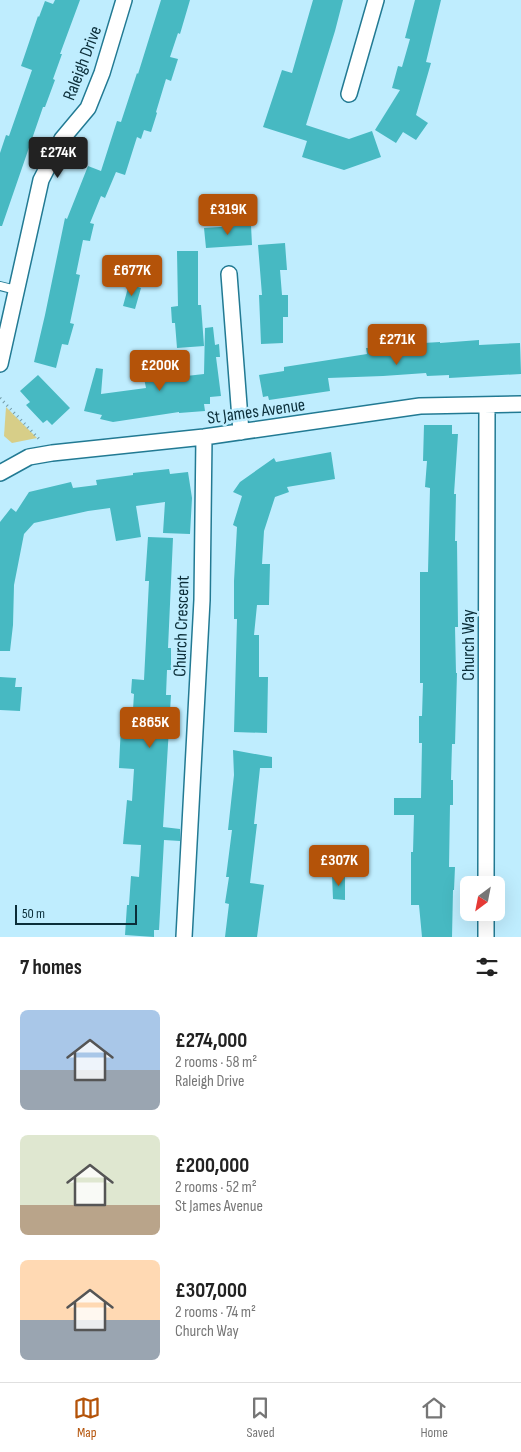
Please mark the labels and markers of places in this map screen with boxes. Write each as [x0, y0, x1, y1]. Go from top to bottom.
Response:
pin: £274K [23, 136, 93, 179]
pin: £319K [193, 194, 263, 236]
pin: £677K [97, 254, 167, 297]
pin: £271K [362, 324, 432, 366]
pin: £200K [125, 350, 195, 392]
pin: £865K [115, 706, 185, 749]
pin: £307K [304, 844, 374, 887]

